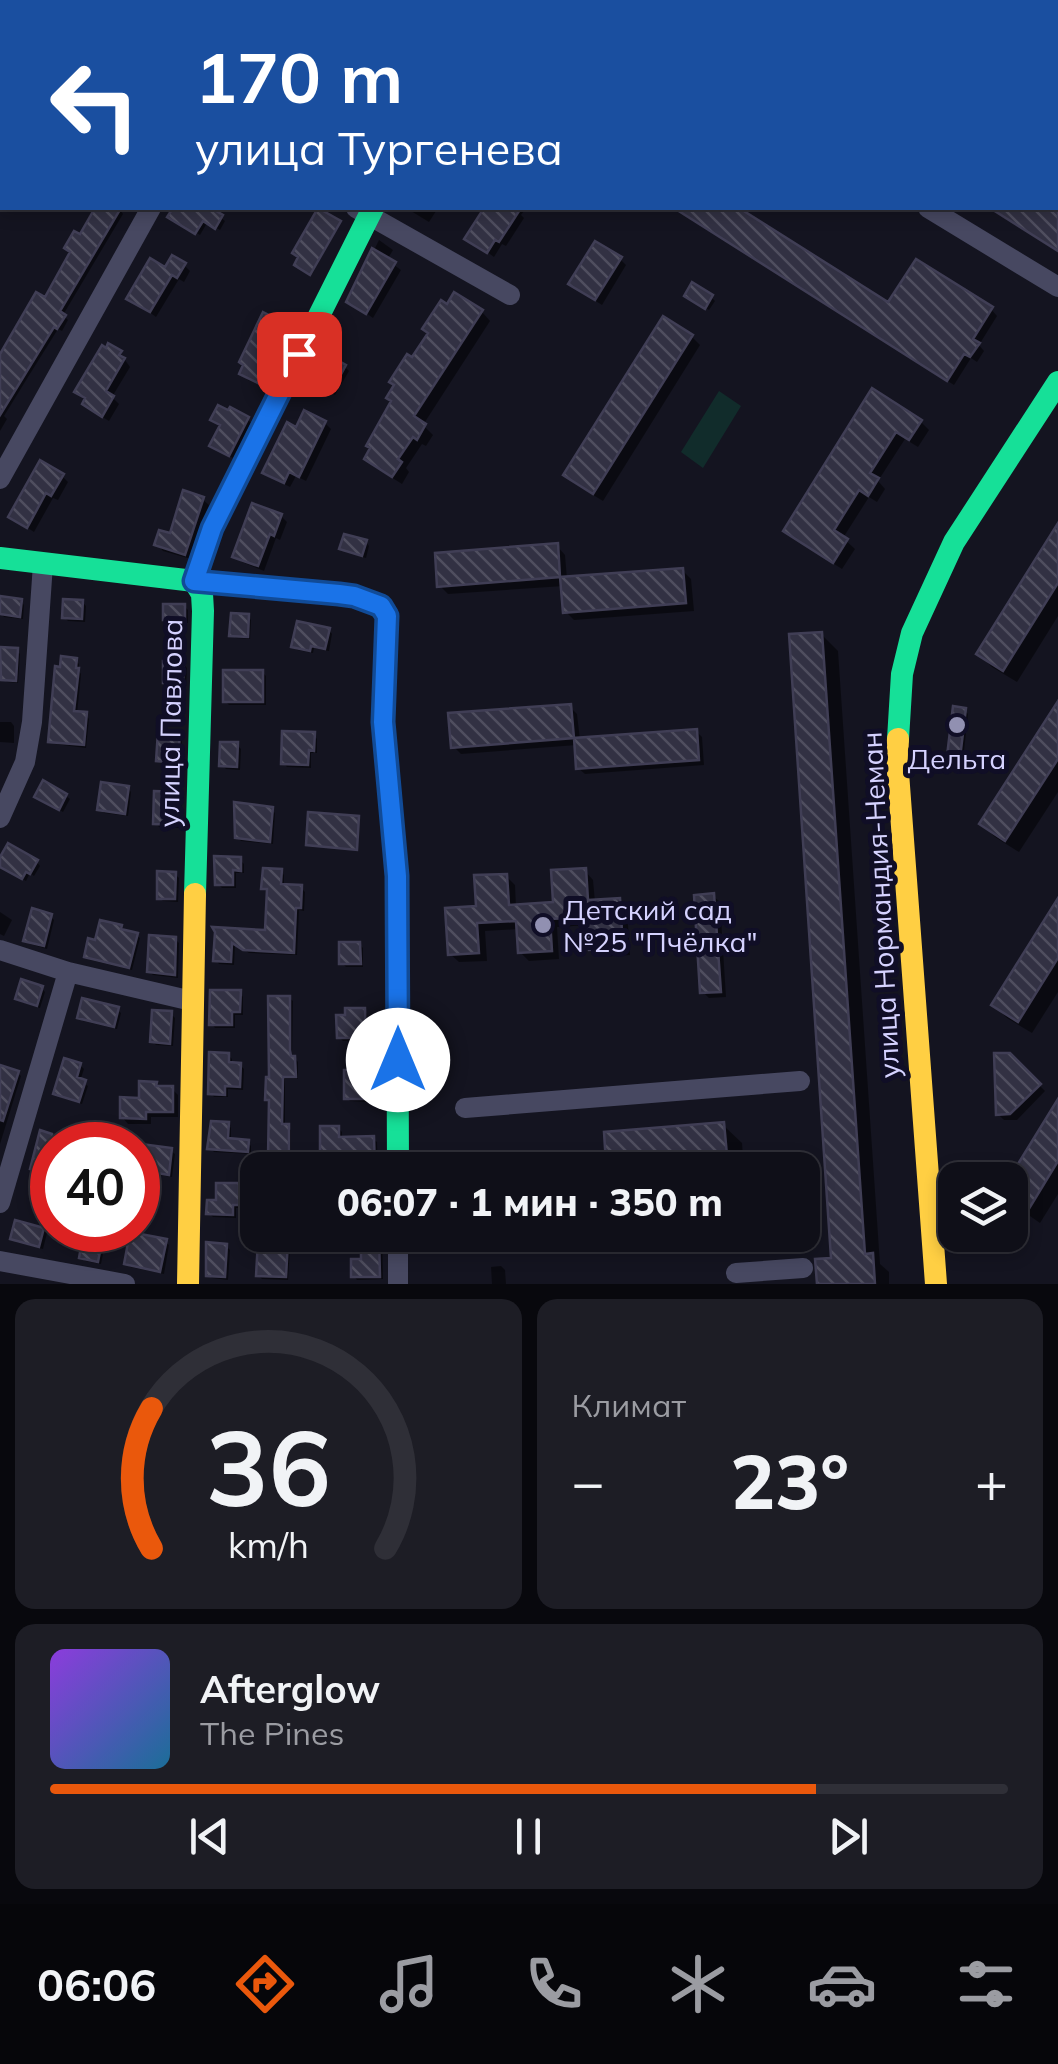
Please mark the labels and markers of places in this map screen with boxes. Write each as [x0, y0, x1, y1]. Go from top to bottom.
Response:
pin [257, 312, 342, 397]
marker: Дельта [946, 714, 968, 736]
place label: Дельта [908, 741, 1006, 776]
place label: Детский сад №25 "Пчёлка" [563, 892, 758, 959]
marker: Детский сад №25 "Пчёлка" [532, 914, 554, 936]

